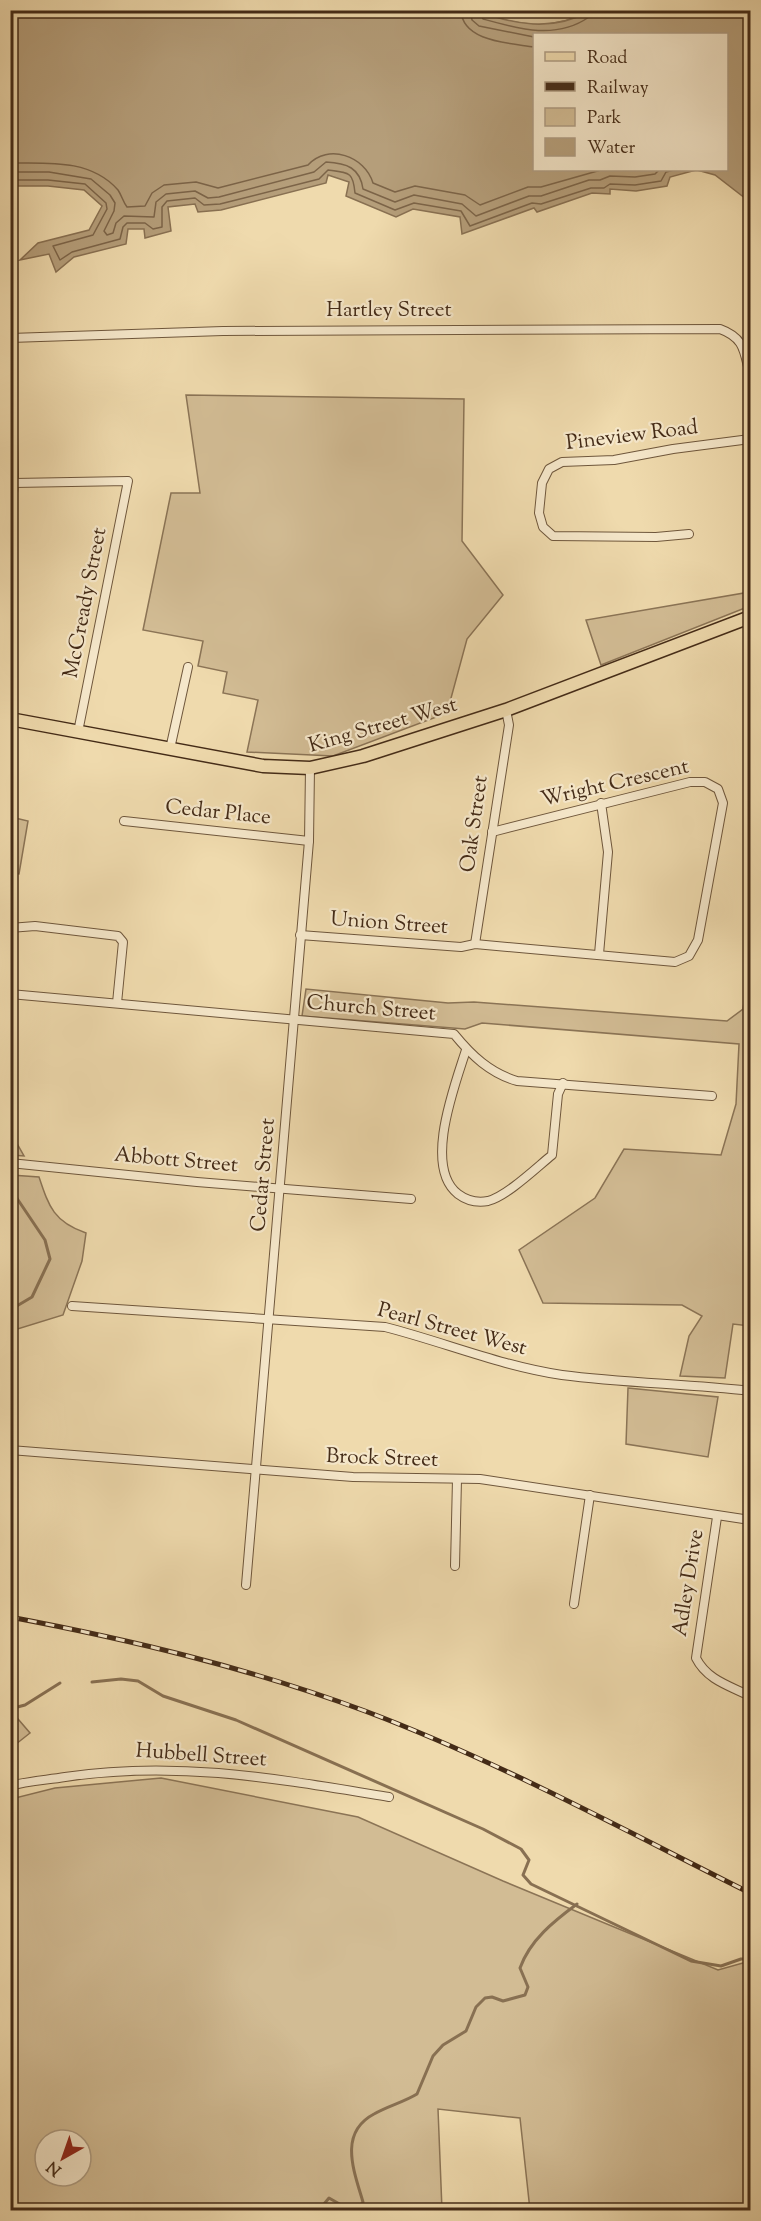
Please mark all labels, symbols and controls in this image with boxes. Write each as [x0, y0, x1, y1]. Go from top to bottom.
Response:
legend [533, 33, 728, 171]
text: Road [587, 46, 627, 72]
text: Railway [587, 76, 649, 102]
text: Park [587, 106, 622, 132]
text: Water [587, 136, 636, 162]
street label: Hartley Street [326, 296, 452, 326]
street label: Pineview Road [564, 413, 700, 459]
street label: McCready Street [57, 525, 115, 681]
street label: King Street West [305, 690, 461, 762]
street label: Wright Crescent [538, 752, 692, 816]
street label: Oak Street [453, 774, 497, 874]
street label: Cedar Place [164, 793, 272, 833]
street label: Union Street [329, 905, 449, 943]
street label: Church Street [305, 988, 437, 1030]
street label: Cedar Street [244, 1117, 284, 1233]
street label: Abbott Street [113, 1141, 239, 1181]
street label: Pearl Street West [374, 1296, 530, 1364]
street label: Brock Street [325, 1442, 439, 1476]
street label: Adley Drive [666, 1527, 712, 1639]
street label: Hubbell Street [134, 1736, 268, 1776]
north arrow [33, 2128, 93, 2188]
text: N [43, 2155, 67, 2180]

